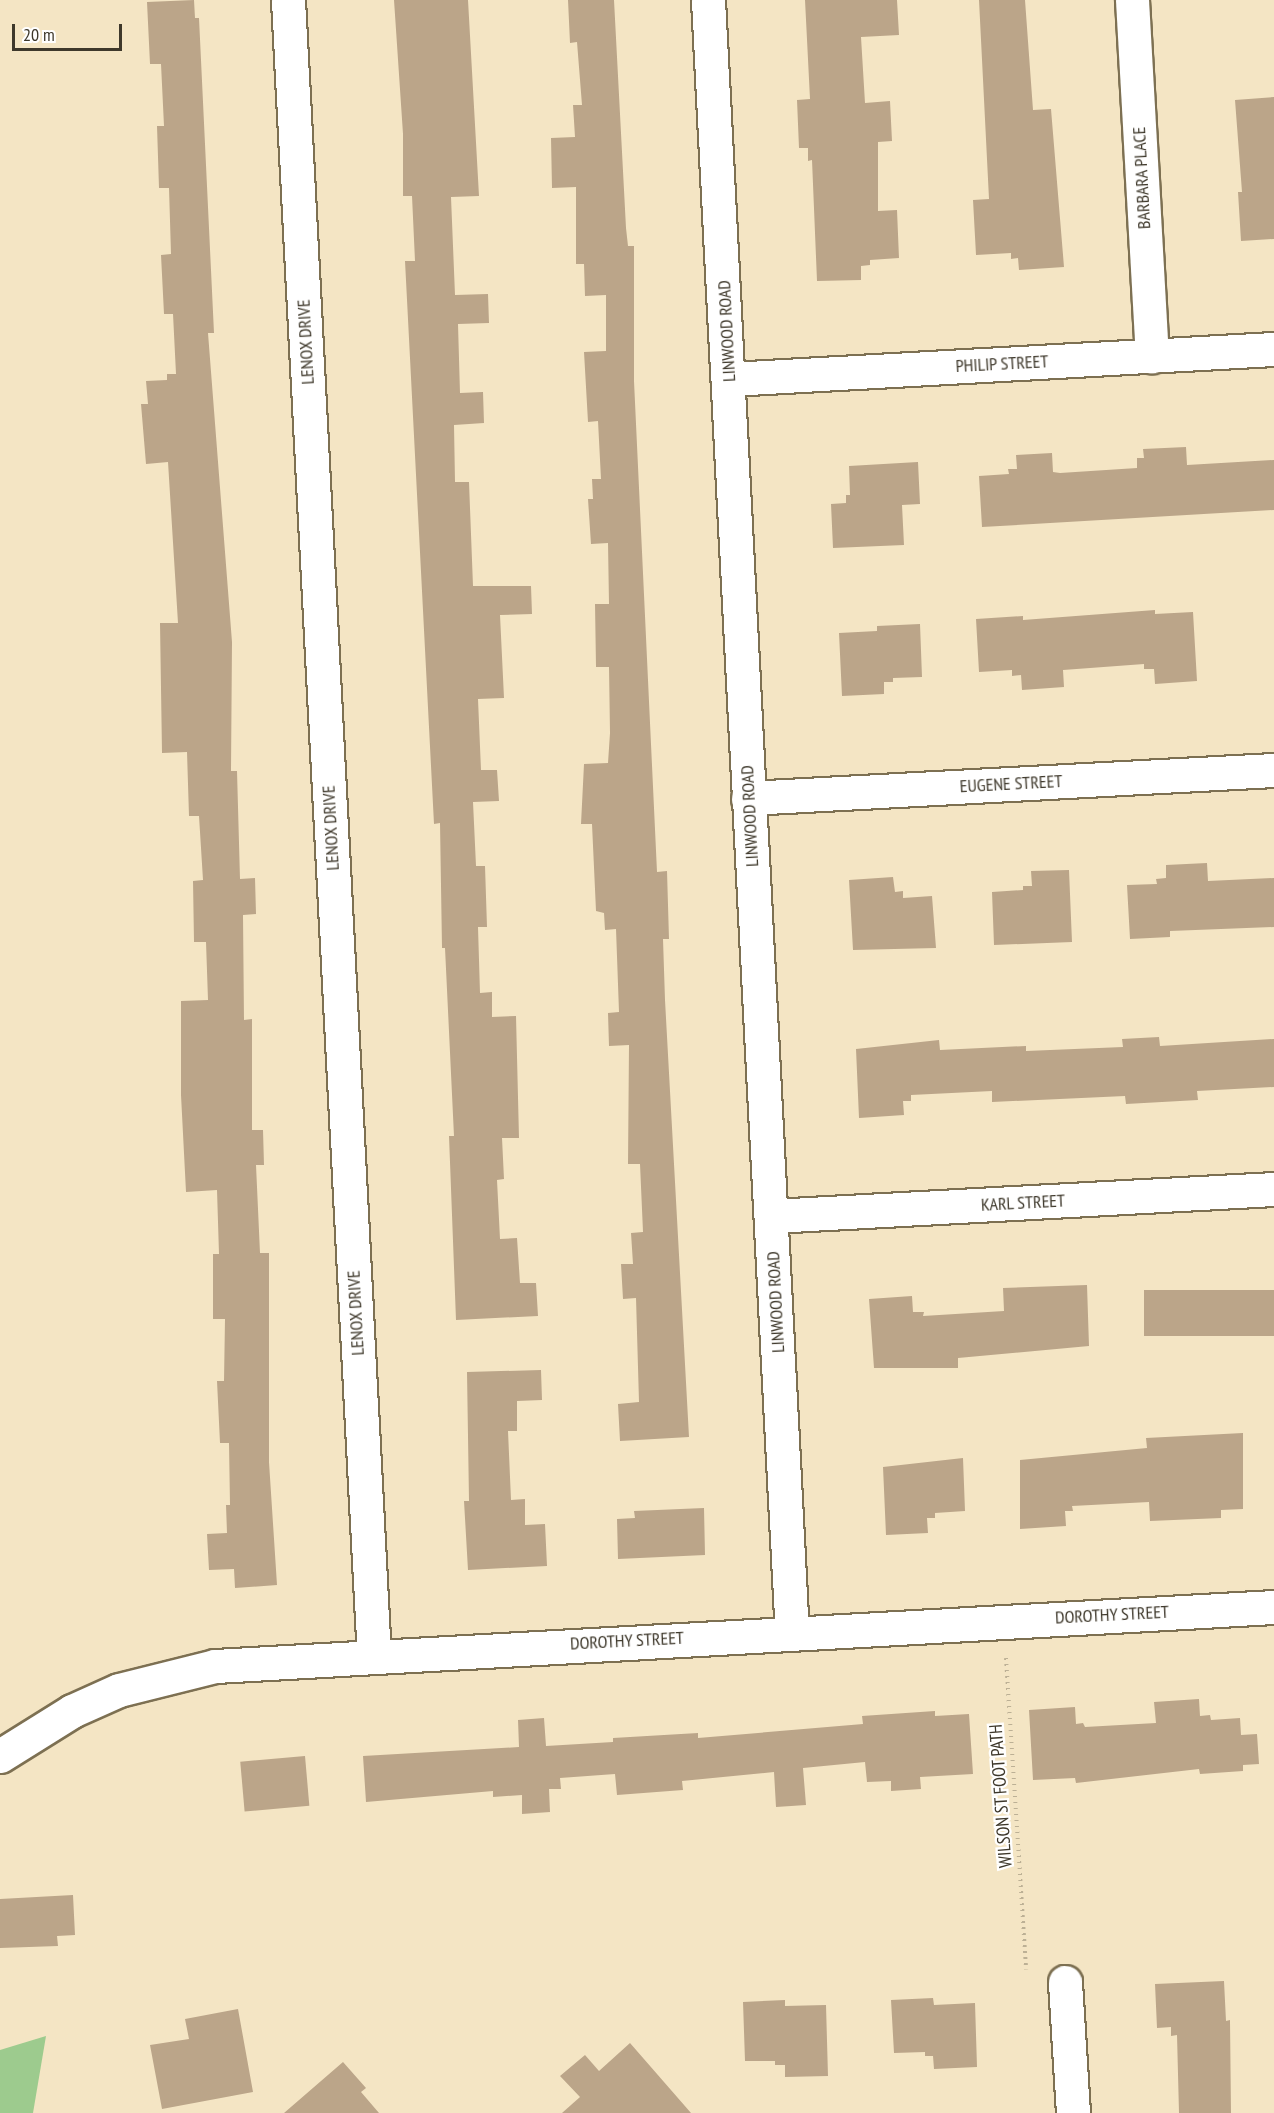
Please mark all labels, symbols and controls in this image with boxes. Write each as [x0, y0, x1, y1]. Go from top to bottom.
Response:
scale bar [15, 12, 124, 50]
text: 20 m [23, 23, 55, 46]
street label: BARBARA PLACE [1129, 126, 1155, 230]
street label: LINWOOD ROAD [714, 280, 740, 382]
street label: LENOX DRIVE [293, 299, 319, 385]
street label: PHILIP STREET [955, 351, 1049, 377]
street label: LINWOOD ROAD [737, 765, 763, 867]
street label: EUGENE STREET [959, 771, 1063, 797]
street label: LENOX DRIVE [318, 785, 344, 871]
street label: KARL STREET [980, 1190, 1066, 1216]
street label: LINWOOD ROAD [763, 1251, 789, 1353]
street label: LENOX DRIVE [343, 1270, 369, 1356]
street label: DOROTHY STREET [1054, 1601, 1170, 1629]
street label: DOROTHY STREET [569, 1627, 685, 1655]
street label: WILSON ST FOOT PATH [985, 1723, 1017, 1869]

